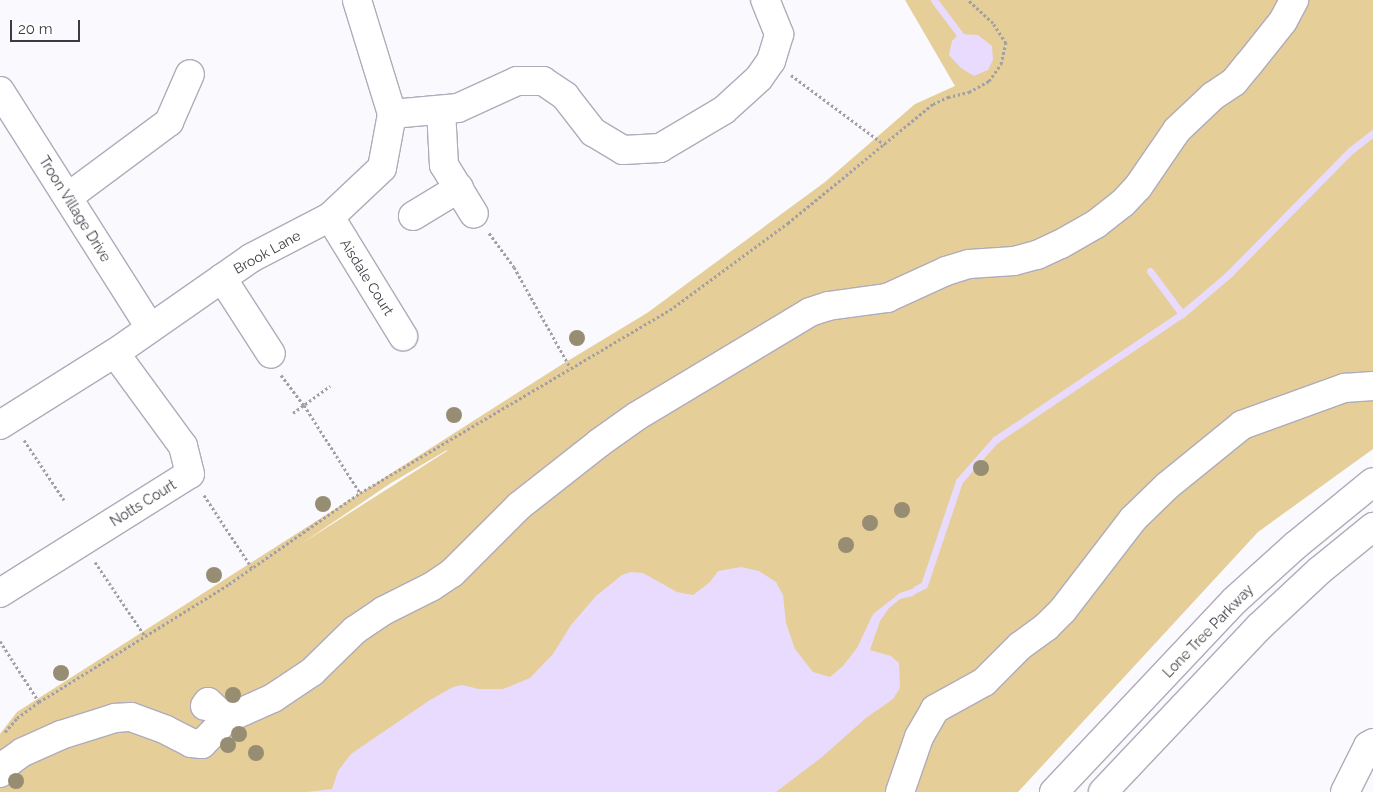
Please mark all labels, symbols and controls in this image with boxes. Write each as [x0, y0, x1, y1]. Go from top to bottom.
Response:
scale bar [12, 10, 82, 42]
text: 20 m [18, 20, 53, 38]
street label: Troon Village Drive [36, 153, 114, 265]
street label: Brook Lane [231, 227, 303, 277]
street label: Aisdale Court [337, 236, 397, 318]
street label: Notts Court [107, 476, 179, 530]
street label: Lone Tree Parkway [1159, 581, 1257, 681]

